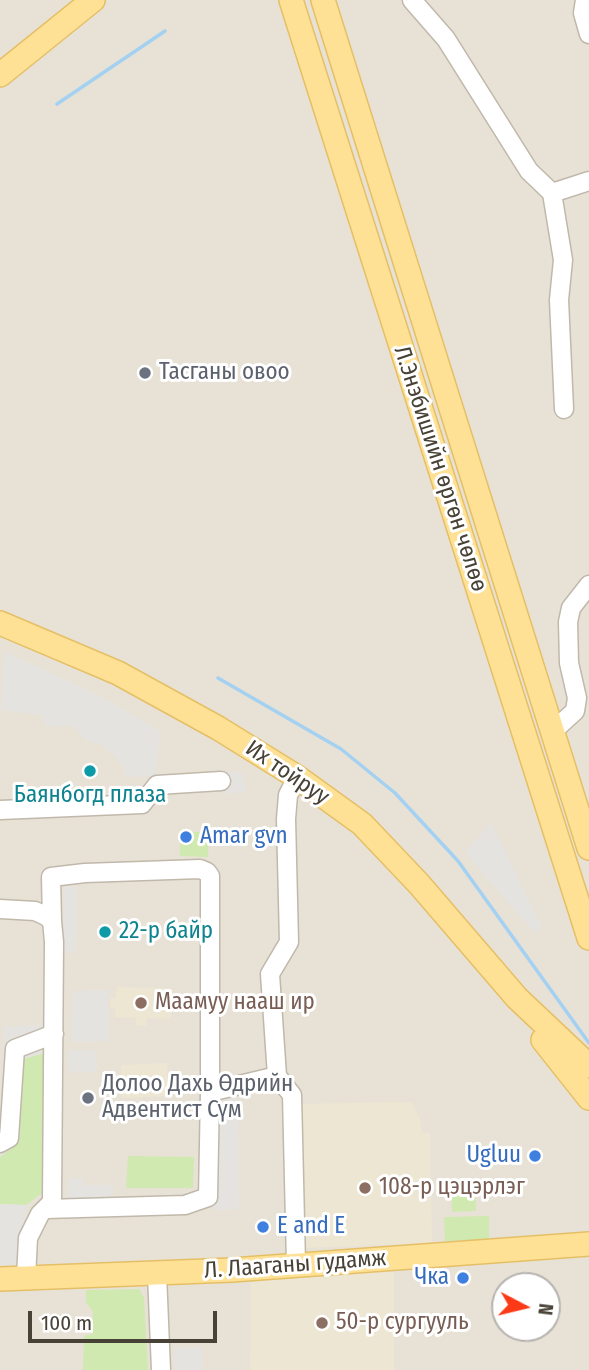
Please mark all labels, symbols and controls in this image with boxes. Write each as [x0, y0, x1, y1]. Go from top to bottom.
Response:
street label: Л.Энэбишийн өргөн чөлөө [387, 343, 493, 595]
place label: Тасганы овоо [159, 359, 290, 387]
marker: Тасганы овоо [137, 365, 153, 381]
street label: Их тойруу [240, 735, 334, 811]
marker: Баянбогд плаза [82, 763, 98, 779]
place label: Баянбогд плаза [14, 782, 166, 810]
place label: Amar gvn [200, 823, 288, 851]
marker: Amar gvn [178, 829, 194, 845]
place label: 22-р байр [119, 918, 213, 946]
marker: 22-р байр [97, 924, 113, 940]
place label: Маамуу нааш ир [155, 989, 315, 1017]
marker: Маамуу нааш ир [133, 995, 149, 1011]
place label: Долоо Дахь Өдрийн Адвентист Сүм [102, 1071, 293, 1125]
marker: Долоо Дахь Өдрийн Адвентист Сүм [80, 1090, 96, 1106]
place label: Ugluu [467, 1142, 521, 1170]
marker: Ugluu [527, 1148, 543, 1164]
place label: 108-р цэцэрлэг [379, 1174, 525, 1202]
marker: 108-р цэцэрлэг [357, 1180, 373, 1196]
place label: E and E [277, 1213, 345, 1241]
marker: E and E [255, 1219, 271, 1235]
street label: Л. Лааганы гудамж [203, 1245, 387, 1285]
place label: Чка [415, 1264, 449, 1292]
marker: Чка [455, 1270, 471, 1286]
north arrow [491, 1272, 561, 1342]
scale bar [32, 1296, 220, 1340]
text: N [533, 1302, 557, 1316]
place label: 50-р сургууль [336, 1309, 469, 1337]
text: 100 m [41, 1310, 92, 1336]
marker: 50-р сургууль [314, 1315, 330, 1331]

